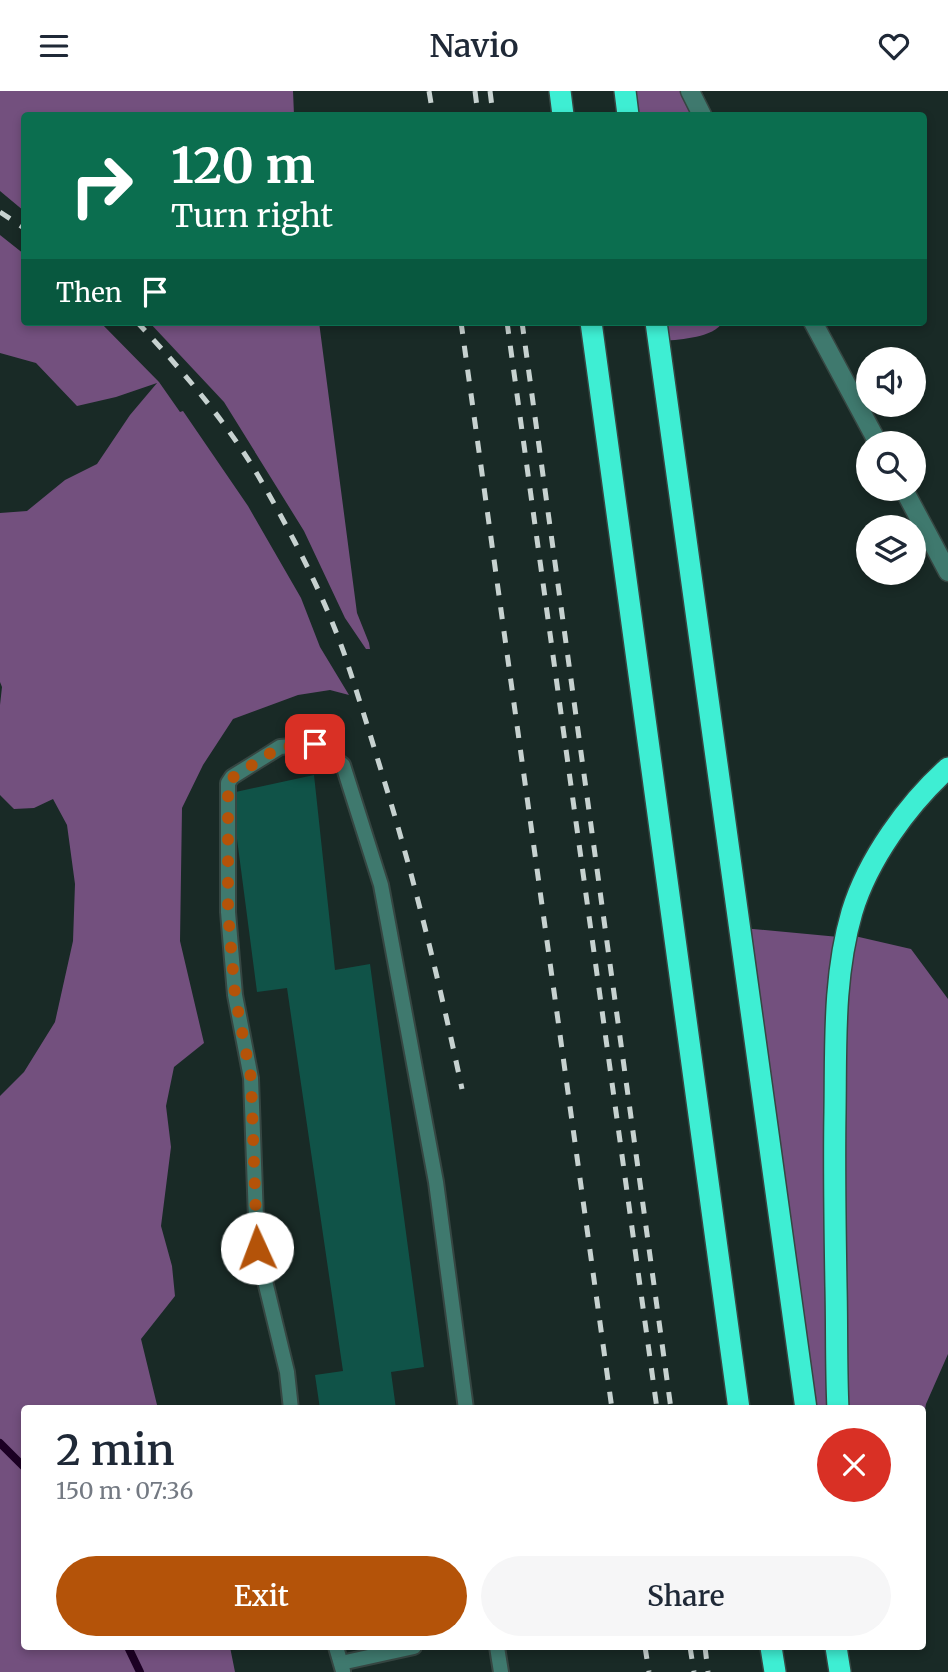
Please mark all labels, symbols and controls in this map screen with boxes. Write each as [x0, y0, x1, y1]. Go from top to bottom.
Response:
text: Navio [429, 26, 519, 66]
icon: menu [35, 27, 73, 65]
icon: heart [875, 27, 913, 65]
text: 120 m [171, 135, 315, 196]
icon: right [56, 140, 147, 231]
text: Turn right [171, 196, 333, 236]
icon: arrive [136, 273, 174, 311]
text: Then [56, 276, 122, 309]
map controls [856, 347, 926, 585]
button: sound [856, 347, 926, 417]
button: search [856, 431, 926, 501]
button: layers [856, 515, 926, 585]
pin [285, 714, 345, 774]
icon: arrive [296, 725, 334, 763]
position arrow [220, 1211, 294, 1285]
text: 2 min [56, 1424, 175, 1476]
button: close [817, 1428, 891, 1502]
text: 150 m · 07:36 [56, 1476, 193, 1505]
button: Exit [56, 1556, 467, 1636]
button: Share [481, 1556, 891, 1636]

